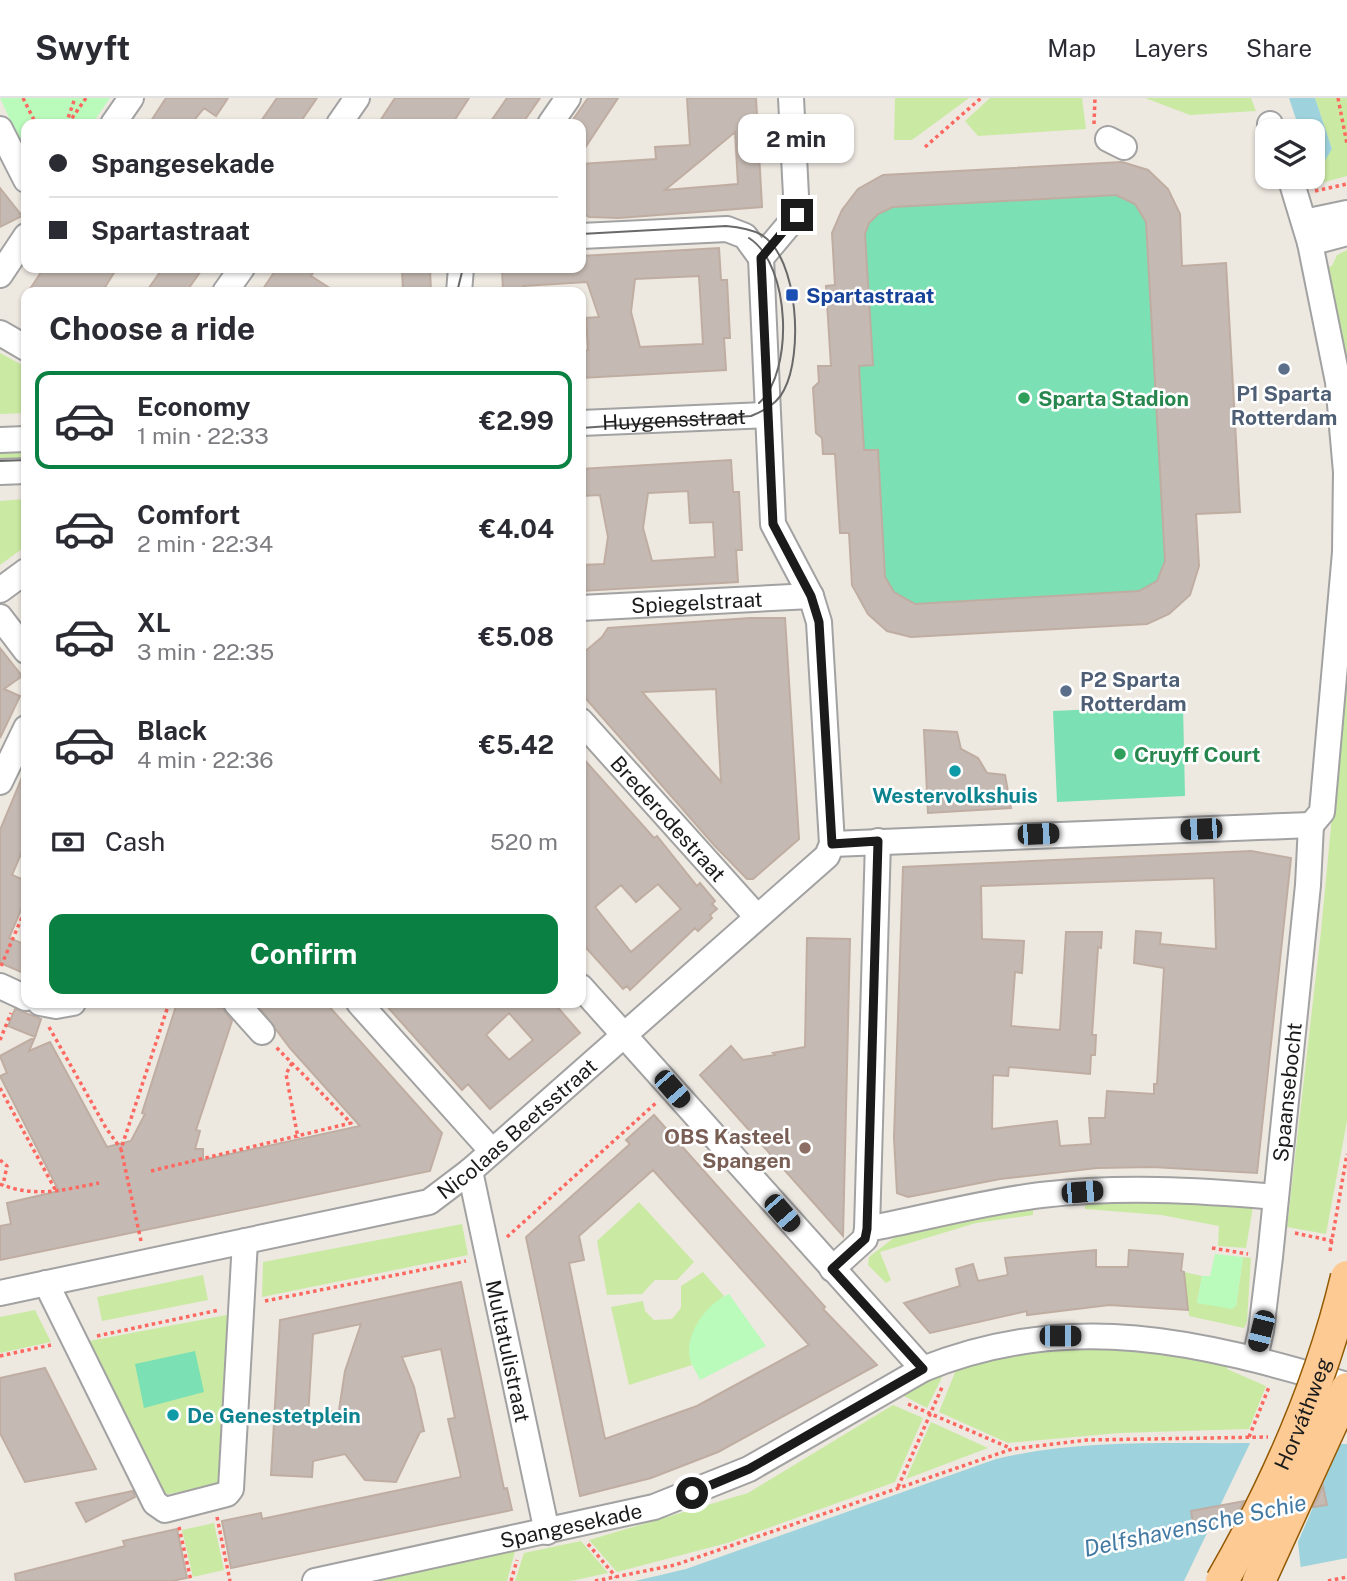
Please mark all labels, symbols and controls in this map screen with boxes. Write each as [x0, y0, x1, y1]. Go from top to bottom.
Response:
text: Swyft [35, 29, 130, 67]
text: Map [1047, 34, 1096, 62]
text: Layers [1134, 34, 1208, 62]
text: Share [1246, 34, 1312, 62]
callout: 2 min [739, 114, 855, 162]
map controls [1255, 119, 1325, 189]
button: layers [1255, 119, 1325, 189]
text: 2 min [766, 125, 826, 152]
text: Spangesekade [91, 148, 275, 179]
route end [781, 199, 813, 231]
text: Spartastraat [91, 215, 250, 246]
place label: Spartastraat [806, 283, 934, 308]
marker: Spartastraat [784, 287, 800, 303]
text: Choose a ride [49, 310, 255, 347]
marker: P1 Sparta Rotterdam [1276, 361, 1292, 377]
place label: P1 Sparta Rotterdam [1231, 381, 1337, 430]
place label: Sparta Stadion [1038, 386, 1189, 411]
icon: car [53, 389, 116, 452]
marker: Sparta Stadion [1016, 390, 1032, 406]
text: Economy [137, 391, 250, 422]
street label: Huygensstraat [602, 403, 746, 435]
text: €2.99 [479, 405, 554, 436]
text: 1 min · 22:33 [137, 422, 269, 449]
icon: car [53, 497, 116, 560]
text: Comfort [137, 499, 240, 530]
text: €4.04 [479, 513, 554, 544]
text: 2 min · 22:34 [137, 530, 273, 557]
street label: Spiegelstraat [630, 586, 763, 618]
icon: car [53, 605, 116, 668]
text: XL [137, 607, 171, 638]
text: €5.08 [478, 621, 554, 652]
text: 3 min · 22:35 [137, 638, 274, 665]
place label: P2 Sparta Rotterdam [1080, 667, 1187, 716]
marker: P2 Sparta Rotterdam [1058, 683, 1074, 699]
icon: car [53, 713, 116, 776]
text: Black [137, 715, 207, 746]
text: €5.42 [479, 729, 554, 760]
place label: Cruyff Court [1134, 742, 1261, 767]
text: 4 min · 22:36 [137, 746, 274, 773]
marker: Cruyff Court [1112, 746, 1128, 762]
street label: Brederodestraat [606, 751, 731, 886]
marker: Westervolkshuis [947, 763, 963, 779]
place label: Westervolkshuis [872, 783, 1038, 808]
car [1180, 818, 1223, 840]
icon: cash [49, 823, 87, 861]
car [1017, 823, 1060, 845]
text: Cash [105, 826, 165, 857]
text: 520 m [490, 828, 558, 855]
button: Confirm [49, 914, 558, 994]
street label: Spaansebocht [1267, 1021, 1306, 1163]
street label: Nicolaas Beetsstraat [432, 1053, 602, 1204]
car [651, 1066, 694, 1112]
place label: OBS Kasteel Spangen [664, 1124, 791, 1173]
marker: OBS Kasteel Spangen [797, 1140, 813, 1156]
car [1061, 1180, 1104, 1204]
car [761, 1190, 804, 1236]
street label: Multatulistraat [481, 1277, 536, 1424]
car [1246, 1308, 1277, 1354]
car [1040, 1326, 1082, 1347]
street label: Horváthweg [1269, 1354, 1336, 1474]
place label: De Genestetplein [187, 1403, 361, 1428]
marker: De Genestetplein [165, 1407, 181, 1423]
route start [676, 1477, 708, 1509]
water label: Delfshavensche Schie [1081, 1488, 1309, 1562]
street label: Spangesekade [498, 1497, 644, 1553]

